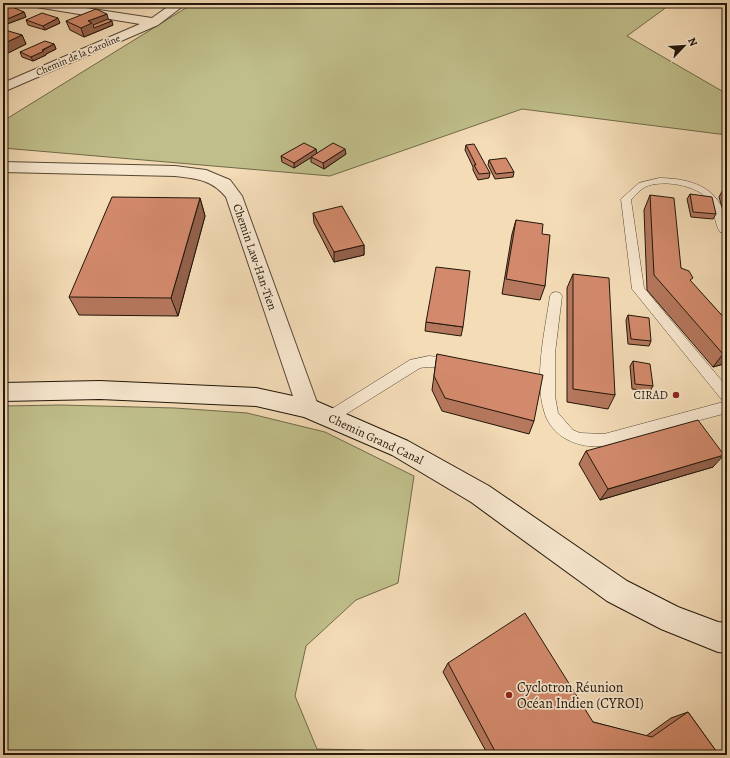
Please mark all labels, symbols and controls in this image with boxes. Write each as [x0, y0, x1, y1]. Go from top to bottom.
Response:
north arrow [664, 26, 704, 66]
street label: Chemin de la Caroline [34, 31, 123, 79]
text: N [684, 35, 701, 49]
street label: Chemin Law-Han-Tien [229, 202, 281, 313]
place label: CIRAD [633, 387, 668, 403]
marker: CIRAD [671, 390, 681, 400]
street label: Chemin Grand Canal [326, 410, 426, 468]
place label: Cyclotron Réunion Océan Indien (CYROI) [517, 678, 644, 713]
marker: Cyclotron Réunion Océan Indien (CYROI) [504, 690, 514, 700]

